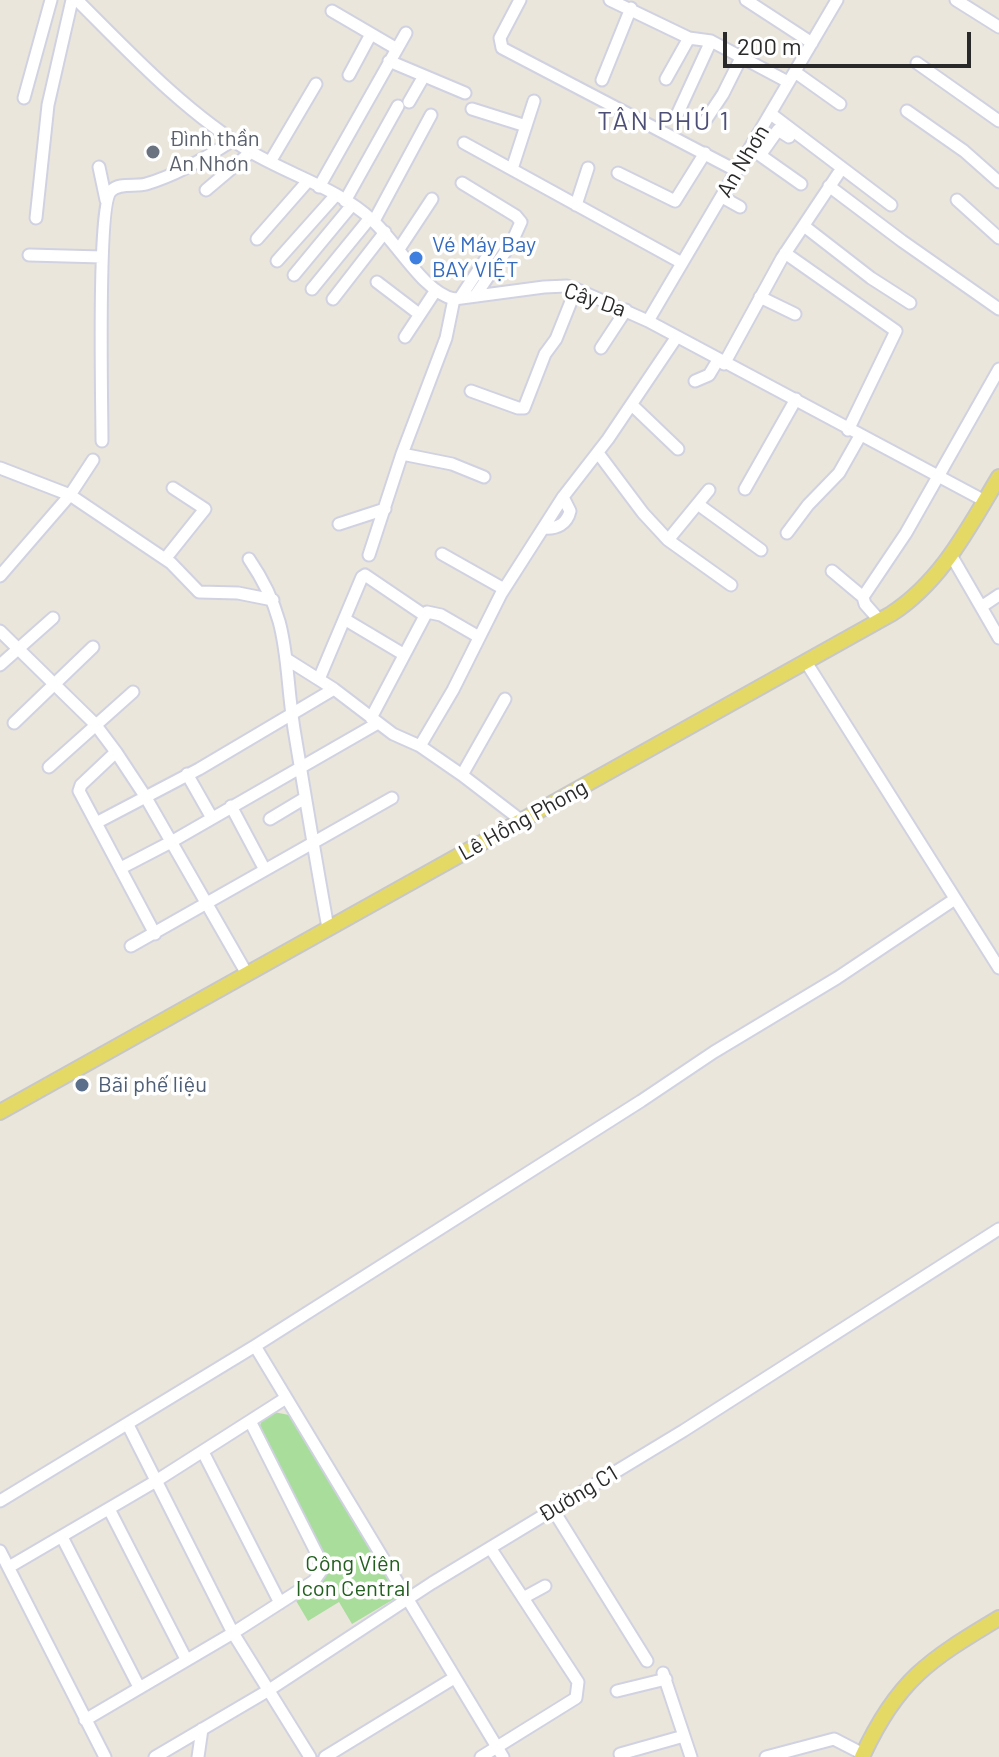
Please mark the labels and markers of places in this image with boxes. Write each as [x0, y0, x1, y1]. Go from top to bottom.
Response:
place label: Đình thần An Nhơn [169, 126, 260, 178]
marker: Đình thần An Nhơn [144, 143, 162, 161]
place label: Vé Máy Bay BAY VIỆT [432, 232, 536, 284]
marker: Vé Máy Bay BAY VIỆT [407, 249, 425, 267]
place label: Bãi phế liệu [98, 1072, 207, 1098]
marker: Bãi phế liệu [73, 1076, 91, 1094]

